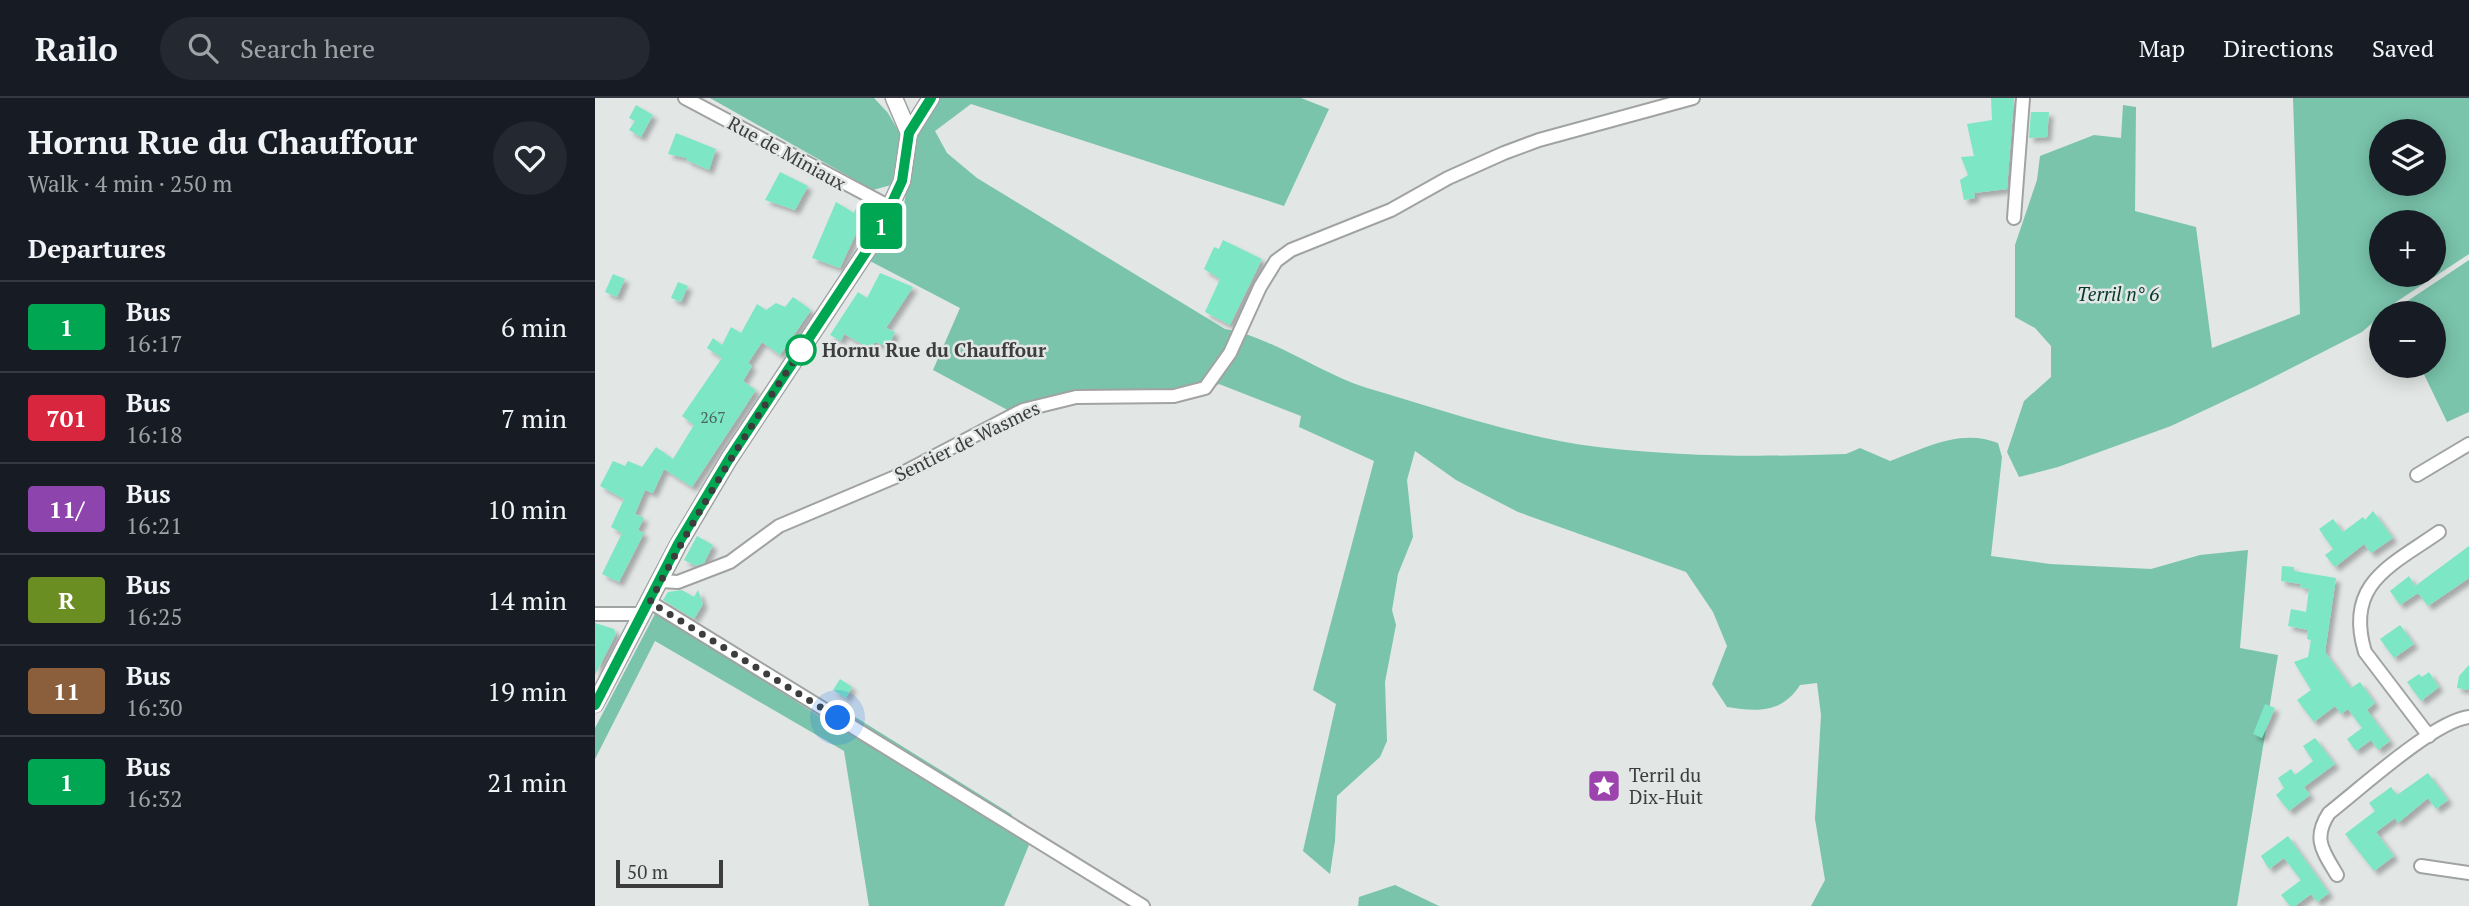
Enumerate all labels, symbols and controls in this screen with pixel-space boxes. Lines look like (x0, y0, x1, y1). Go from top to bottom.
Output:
search box (160, 17, 650, 80)
text: Railo (35, 27, 118, 70)
icon: search (184, 29, 222, 67)
text: Search here (240, 31, 375, 65)
text: Map (2139, 32, 2185, 64)
text: Directions (2223, 32, 2334, 64)
text: Saved (2372, 32, 2434, 64)
street label: Rue de Miniaux (724, 110, 851, 195)
map controls (2369, 119, 2446, 378)
button: layers (2369, 119, 2446, 196)
text: Hornu Rue du Chauffour (28, 120, 417, 163)
button: heart (493, 121, 567, 195)
text: Walk · 4 min · 250 m (28, 168, 232, 199)
line badge: 1 (858, 203, 904, 249)
text: 1 (874, 210, 888, 242)
button: + (2369, 210, 2446, 287)
text: Departures (28, 231, 166, 265)
park label: Terril n° 6 (2077, 281, 2159, 306)
text: Bus (126, 294, 171, 328)
button: − (2369, 301, 2446, 378)
text: 6 min (501, 310, 567, 344)
text: 1 (60, 311, 73, 343)
text: 16:17 (126, 328, 183, 359)
marker: Hornu Rue du Chauffour (786, 335, 816, 365)
place label: Hornu Rue du Chauffour (822, 337, 1047, 362)
text: Bus (126, 385, 171, 419)
street label: Sentier de Wasmes (890, 395, 1043, 487)
text: 7 min (501, 401, 567, 435)
text: 701 (46, 402, 87, 434)
house number: 267 (700, 406, 726, 428)
text: 16:18 (126, 419, 183, 450)
text: Bus (126, 476, 171, 510)
text: 10 min (487, 492, 567, 526)
text: 11/ (49, 493, 84, 525)
text: 16:21 (126, 510, 183, 541)
text: Bus (126, 567, 171, 601)
text: 14 min (487, 583, 567, 617)
text: R (58, 584, 75, 616)
text: 16:25 (126, 601, 183, 632)
text: Bus (126, 658, 171, 692)
text: 19 min (487, 674, 567, 708)
text: 11 (53, 675, 80, 707)
text: 16:30 (126, 692, 183, 723)
your location (820, 700, 855, 735)
text: Bus (126, 749, 171, 783)
place label: Terril du Dix-Huit (1629, 762, 1703, 809)
text: 21 min (487, 765, 567, 799)
text: 1 (60, 766, 73, 798)
place icon: Terril du Dix-Huit (1585, 767, 1623, 805)
text: 16:32 (126, 783, 183, 814)
scale bar (616, 857, 723, 889)
text: 50 m (627, 859, 668, 884)

